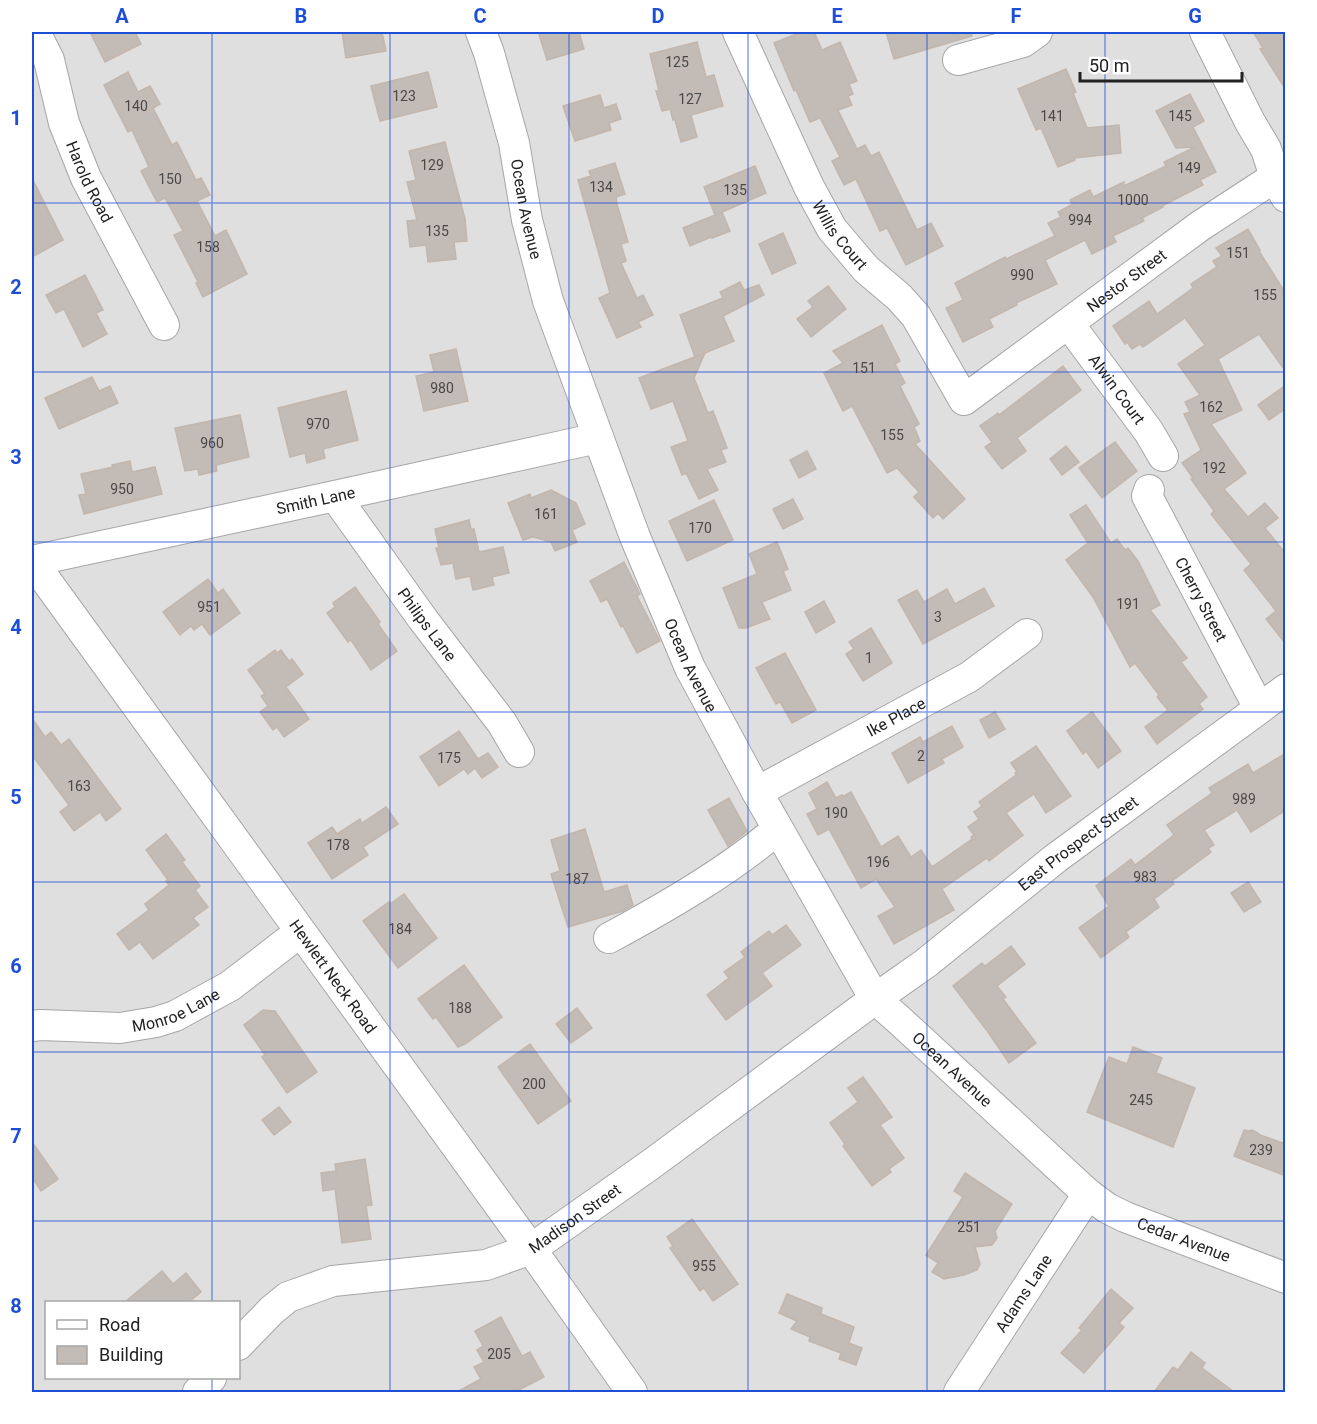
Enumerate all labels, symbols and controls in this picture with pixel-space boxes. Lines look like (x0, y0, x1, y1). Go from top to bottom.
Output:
text: A (115, 4, 129, 28)
text: B (295, 4, 307, 28)
text: C (473, 4, 487, 28)
text: D (652, 4, 665, 28)
text: E (831, 4, 843, 28)
text: F (1011, 4, 1022, 28)
text: G (1188, 4, 1202, 28)
scale bar (1080, 45, 1242, 83)
house number: 125 (665, 54, 689, 70)
text: 50 m (1089, 55, 1129, 76)
house number: 123 (392, 88, 416, 104)
house number: 127 (678, 91, 702, 107)
house number: 140 (124, 98, 148, 114)
text: 1 (10, 106, 22, 130)
house number: 141 (1040, 108, 1064, 124)
house number: 145 (1168, 108, 1192, 124)
street label: Harold Road (63, 138, 117, 226)
house number: 129 (420, 157, 444, 173)
street label: Ocean Avenue (507, 157, 546, 261)
house number: 149 (1177, 160, 1201, 176)
house number: 150 (158, 171, 182, 187)
house number: 134 (589, 179, 613, 195)
house number: 135 (723, 182, 747, 198)
house number: 1000 (1117, 192, 1149, 208)
street label: Willis Court (809, 197, 872, 274)
house number: 994 (1068, 212, 1092, 228)
house number: 135 (425, 223, 449, 239)
house number: 158 (196, 239, 220, 255)
street label: Nestor Street (1083, 245, 1170, 316)
house number: 151 (1226, 245, 1250, 261)
house number: 990 (1010, 267, 1034, 283)
text: 2 (10, 275, 22, 299)
house number: 155 (1253, 287, 1277, 303)
street label: Alwin Court (1085, 350, 1149, 428)
house number: 151 (852, 360, 876, 376)
house number: 980 (430, 380, 454, 396)
house number: 162 (1199, 399, 1223, 415)
house number: 970 (306, 416, 330, 432)
house number: 155 (880, 427, 904, 443)
house number: 960 (200, 435, 224, 451)
text: 3 (10, 445, 22, 469)
house number: 192 (1202, 460, 1226, 476)
house number: 950 (110, 481, 134, 497)
street label: Smith Lane (274, 482, 357, 518)
house number: 161 (534, 506, 558, 522)
house number: 170 (688, 520, 712, 536)
street label: Cherry Street (1172, 554, 1231, 644)
street label: Philips Lane (394, 584, 461, 665)
house number: 191 (1116, 596, 1140, 612)
house number: 951 (197, 599, 221, 615)
house number: 3 (934, 609, 942, 625)
text: 4 (10, 615, 22, 639)
street label: Ocean Avenue (661, 615, 721, 715)
house number: 1 (865, 650, 873, 666)
street label: Ike Place (863, 693, 929, 740)
house number: 2 (917, 748, 925, 764)
house number: 175 (437, 750, 461, 766)
house number: 163 (67, 778, 91, 794)
text: 5 (10, 785, 22, 809)
house number: 989 (1232, 791, 1256, 807)
street label: East Prospect Street (1014, 792, 1141, 894)
house number: 190 (824, 805, 848, 821)
house number: 178 (326, 837, 350, 853)
house number: 196 (866, 854, 890, 870)
house number: 983 (1133, 869, 1157, 885)
house number: 187 (565, 871, 589, 887)
street label: Hewlett Neck Road (286, 916, 381, 1037)
house number: 184 (388, 921, 412, 937)
text: 6 (10, 954, 22, 978)
street label: Monroe Lane (130, 984, 223, 1035)
house number: 188 (448, 1000, 472, 1016)
street label: Ocean Avenue (909, 1028, 996, 1111)
house number: 200 (522, 1076, 546, 1092)
house number: 245 (1129, 1092, 1153, 1108)
text: 7 (10, 1124, 22, 1148)
house number: 239 (1249, 1142, 1273, 1158)
street label: Madison Street (525, 1179, 624, 1257)
street label: Cedar Avenue (1135, 1213, 1233, 1266)
house number: 251 (957, 1219, 981, 1235)
street label: Adams Lane (991, 1251, 1056, 1336)
house number: 955 (692, 1258, 716, 1274)
text: 8 (10, 1294, 22, 1318)
legend (45, 1301, 240, 1379)
text: Road (99, 1314, 140, 1335)
text: Building (99, 1344, 163, 1365)
house number: 205 (487, 1346, 511, 1362)

